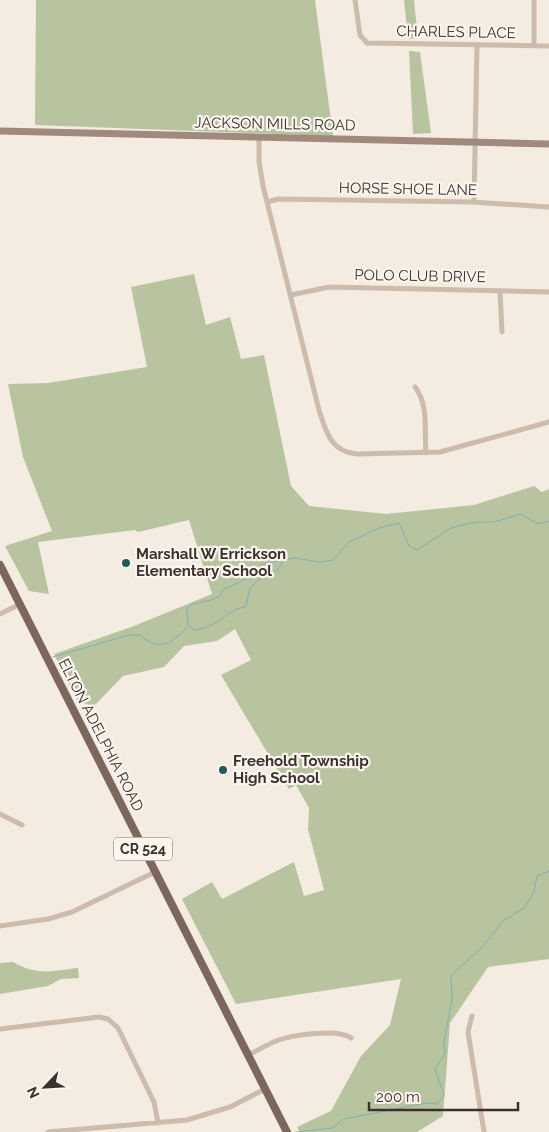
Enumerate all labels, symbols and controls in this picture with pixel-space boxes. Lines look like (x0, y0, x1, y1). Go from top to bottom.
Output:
street label: CHARLES PLACE (396, 22, 516, 42)
street label: JACKSON MILLS ROAD (194, 114, 356, 134)
street label: HORSE SHOE LANE (339, 179, 477, 199)
street label: POLO CLUB DRIVE (354, 266, 486, 286)
place label: Marshall W Errickson Elementary School (136, 545, 286, 580)
marker: Marshall W Errickson Elementary School (120, 557, 132, 569)
street label: ELTON ADELPHIA ROAD (55, 656, 148, 815)
place label: Freehold Township High School (233, 752, 369, 787)
marker: Freehold Township High School (217, 764, 229, 776)
road number: CR 524 (114, 838, 172, 861)
north arrow (20, 1062, 70, 1112)
scale bar (369, 1080, 518, 1112)
text: N (24, 1084, 43, 1101)
text: 200 m (376, 1088, 420, 1106)

